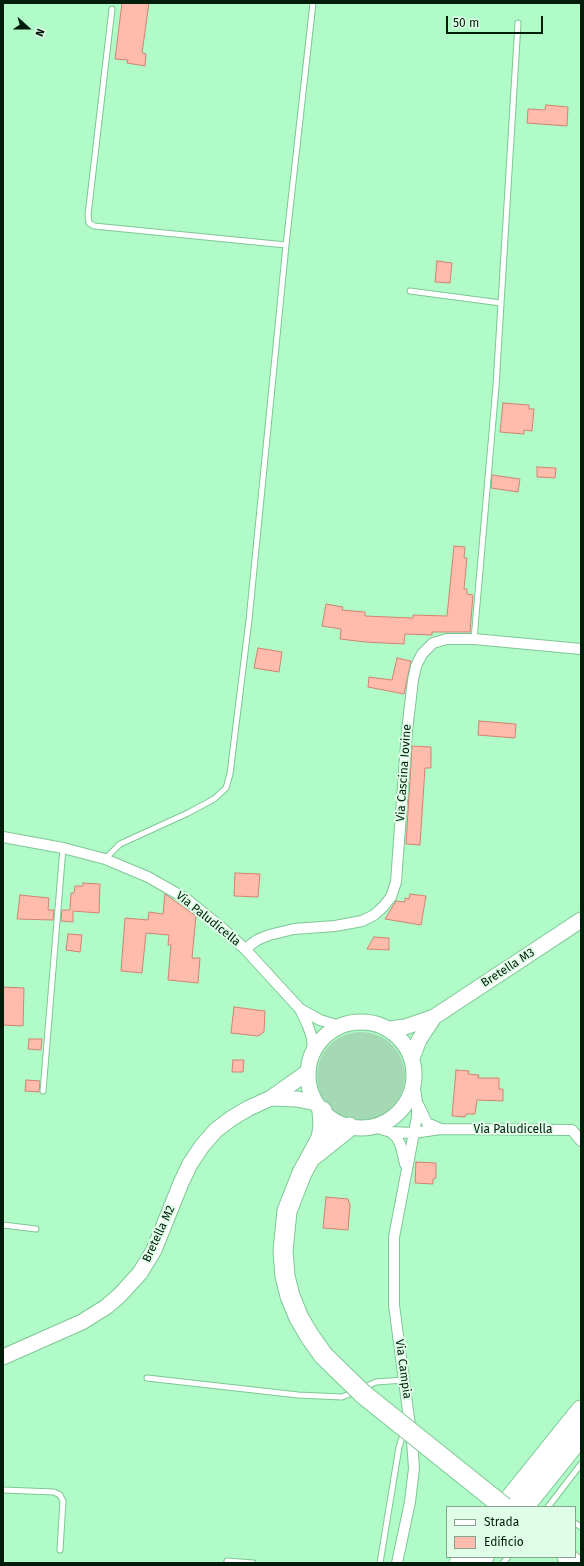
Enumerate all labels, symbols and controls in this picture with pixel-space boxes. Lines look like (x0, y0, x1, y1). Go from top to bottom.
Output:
north arrow (8, 8, 48, 48)
scale bar (448, 8, 545, 34)
text: 50 m (453, 16, 479, 30)
text: N (32, 27, 47, 38)
street label: Via Cascina Iovine (393, 724, 415, 822)
street label: Via Paludicella (173, 889, 243, 949)
street label: Bretella M3 (479, 945, 537, 991)
street label: Via Paludicella (473, 1123, 553, 1137)
street label: Bretella M2 (140, 1203, 178, 1265)
street label: Via Campia (392, 1338, 414, 1400)
legend (446, 1506, 576, 1558)
text: Strada (484, 1515, 519, 1529)
text: Edificio (484, 1535, 524, 1549)

